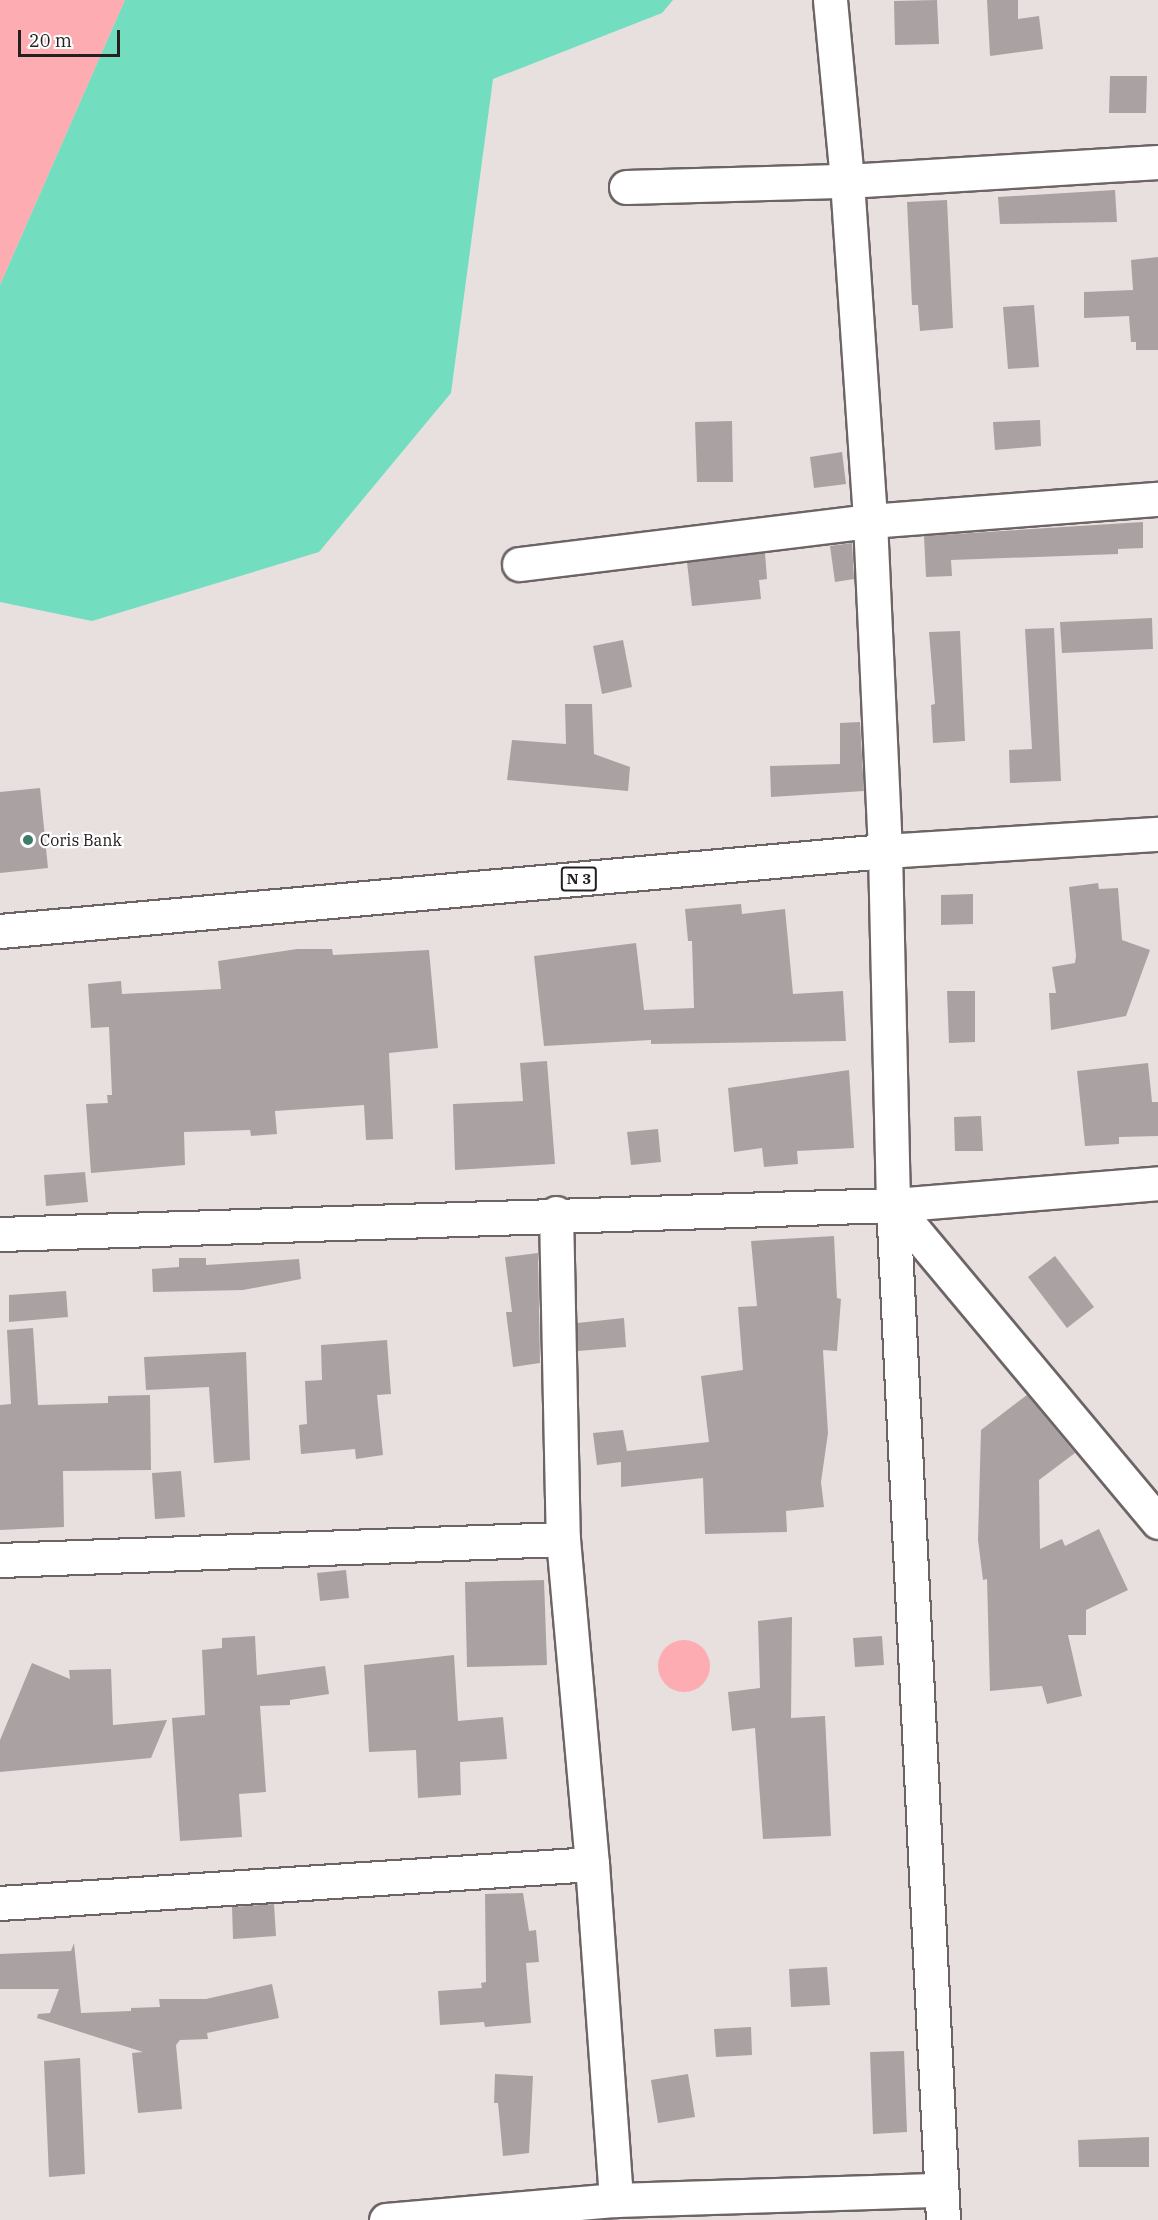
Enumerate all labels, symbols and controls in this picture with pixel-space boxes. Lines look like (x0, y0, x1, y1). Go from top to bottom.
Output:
scale bar (21, 18, 123, 56)
text: 20 m (29, 29, 72, 52)
place label: Coris Bank (40, 830, 122, 850)
marker: Coris Bank (21, 833, 35, 847)
road number: N 3 (560, 867, 598, 891)

